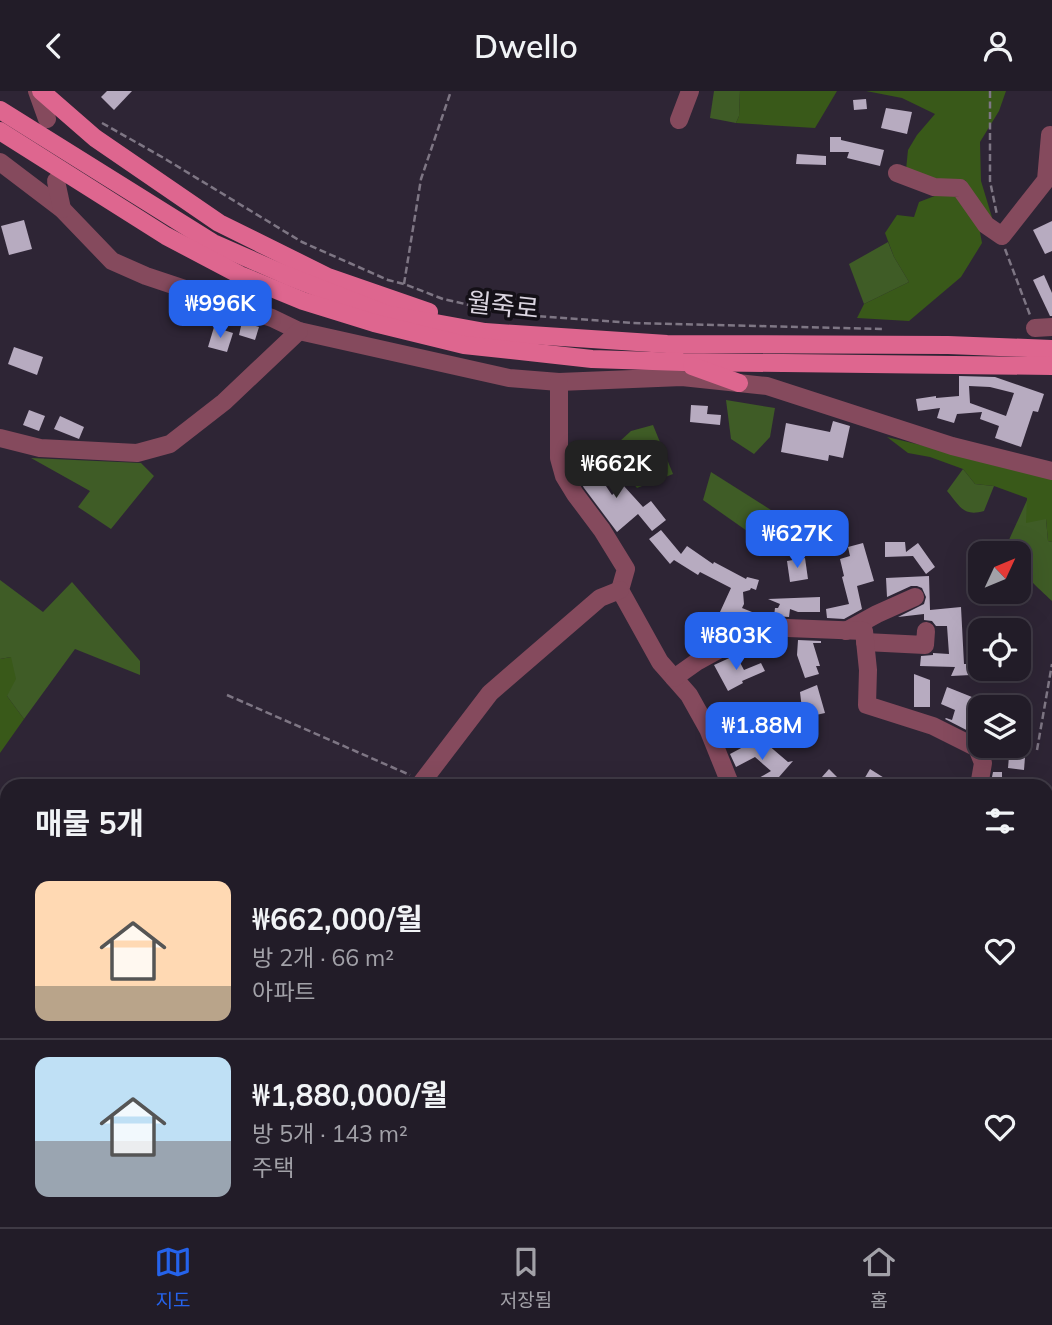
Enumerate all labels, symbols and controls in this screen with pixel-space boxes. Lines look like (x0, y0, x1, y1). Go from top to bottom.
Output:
text: Dwello (474, 26, 578, 66)
icon: back (35, 27, 73, 65)
icon: person (979, 27, 1017, 65)
pin: ₩996K (171, 281, 269, 340)
street label: 월죽로 (466, 285, 540, 325)
text: ₩996K (185, 288, 255, 317)
pin: ₩662K (567, 441, 665, 500)
text: ₩662K (581, 448, 651, 477)
pin: ₩627K (748, 511, 846, 570)
text: ₩627K (762, 518, 832, 547)
north arrow (968, 541, 1031, 604)
map controls (968, 541, 1031, 758)
pin: ₩803K (687, 613, 785, 672)
button: locate (968, 618, 1031, 681)
text: ₩803K (701, 620, 771, 649)
button: layers (968, 695, 1031, 758)
pin: ₩1.88M (705, 703, 819, 762)
text: ₩1.88M (722, 710, 802, 739)
icon: filters (981, 802, 1019, 840)
text: 매물 5개 (35, 804, 144, 842)
text: ₩662,000/월 (252, 900, 423, 938)
icon: home (91, 909, 175, 993)
icon: heart (981, 932, 1019, 970)
text: 방 2개 · 66 m² (252, 943, 394, 972)
text: 아파트 (252, 977, 315, 1006)
text: ₩1,880,000/월 (252, 1076, 448, 1114)
icon: home (91, 1085, 175, 1169)
icon: heart (981, 1108, 1019, 1146)
text: 방 5개 · 143 m² (252, 1119, 408, 1148)
text: 주택 (252, 1153, 294, 1182)
tab: 지도 (154, 1243, 192, 1312)
tab: 저장됨 (500, 1243, 552, 1312)
tab: 홈 (860, 1243, 898, 1312)

